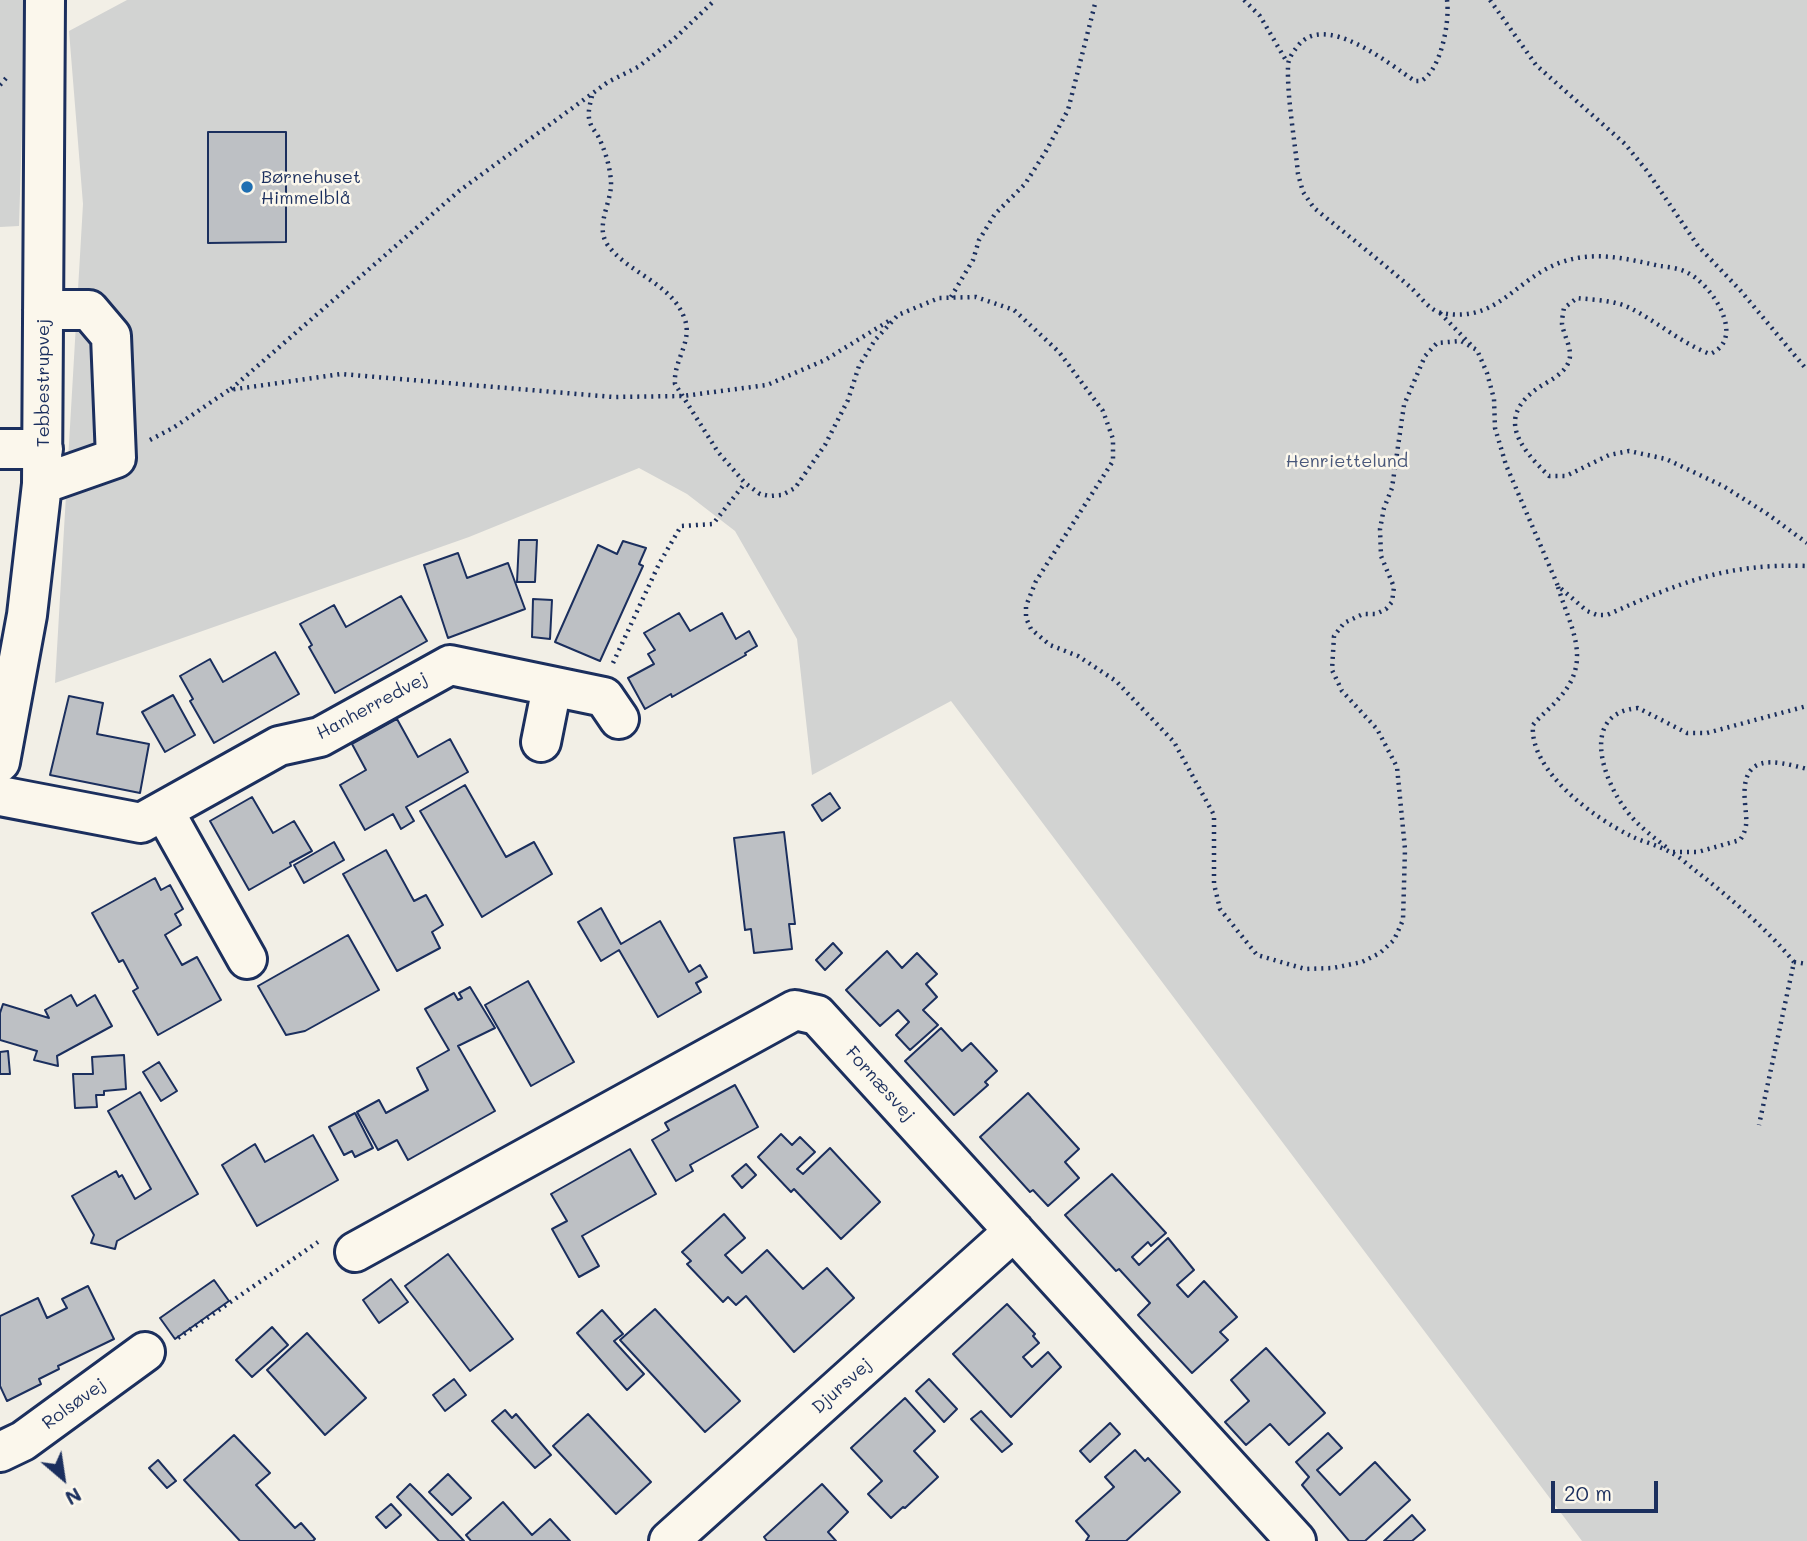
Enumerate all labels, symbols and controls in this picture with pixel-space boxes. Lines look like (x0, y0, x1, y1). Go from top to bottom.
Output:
place label: Børnehuset Himmelblå (261, 166, 361, 208)
marker: Børnehuset Himmelblå (239, 179, 255, 195)
street label: Tebbestrupvej (32, 319, 54, 447)
park label: Henriettelund (1286, 450, 1408, 472)
street label: Hanherredvej (313, 668, 431, 744)
street label: Fornæsvej (841, 1042, 919, 1126)
street label: Djursvej (808, 1354, 876, 1418)
street label: Rolsøvej (38, 1374, 110, 1434)
north arrow (28, 1443, 98, 1513)
scale bar (1555, 1468, 1662, 1512)
text: 20 m (1564, 1479, 1612, 1506)
text: N (61, 1482, 86, 1511)

